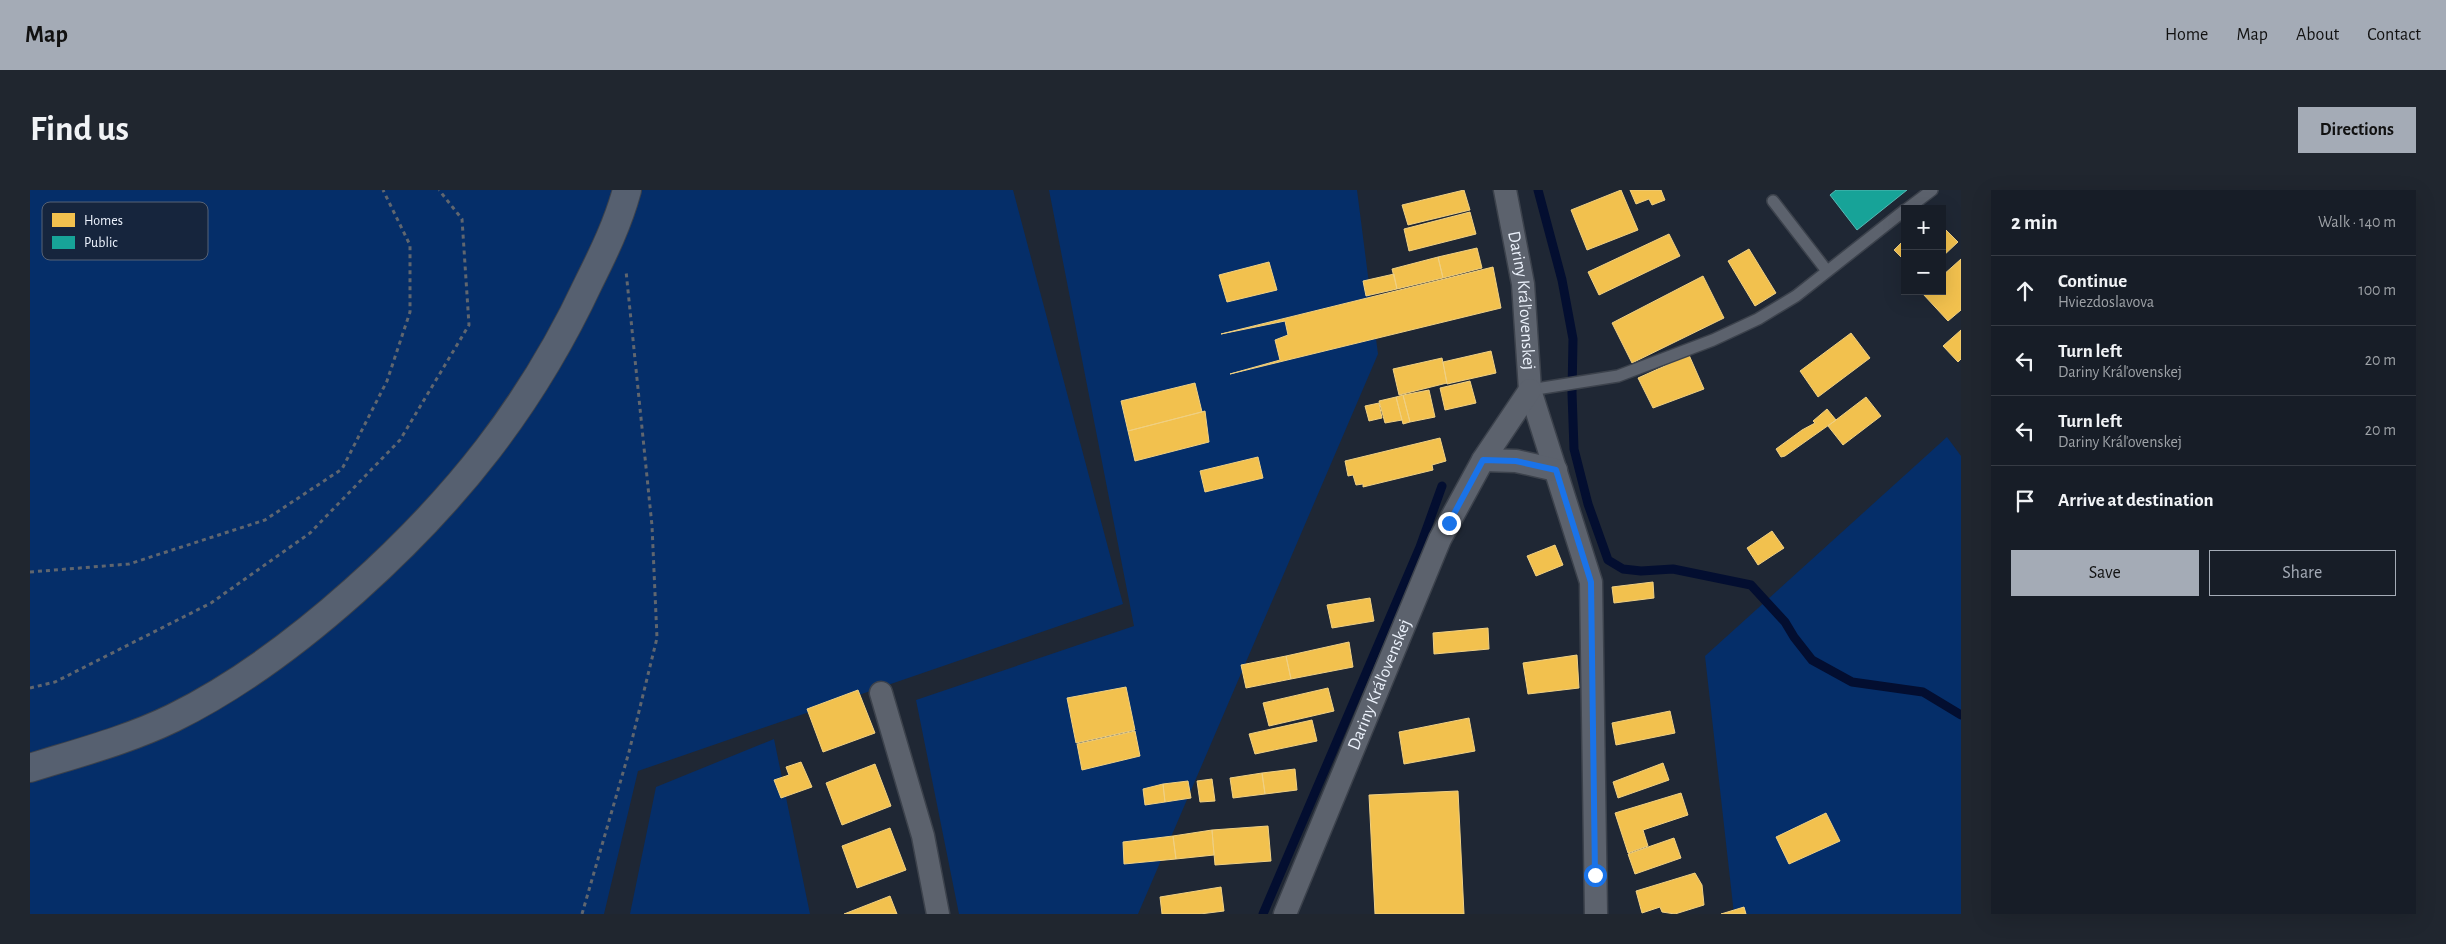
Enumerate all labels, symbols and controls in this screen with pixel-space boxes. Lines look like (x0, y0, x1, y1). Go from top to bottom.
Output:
text: Map (25, 23, 68, 47)
text: Home (2165, 26, 2208, 44)
text: Map (2236, 26, 2268, 44)
text: About (2296, 26, 2339, 44)
text: Contact (2367, 26, 2421, 44)
button: Directions (2298, 107, 2416, 153)
text: Find us (30, 112, 129, 147)
legend (42, 202, 208, 260)
map controls (1901, 205, 1946, 295)
button: + (1901, 205, 1946, 250)
text: 2 min (2011, 212, 2058, 233)
text: Homes (84, 214, 123, 228)
text: Walk · 140 m (2318, 214, 2396, 230)
street label: Dariny Kráľovenskej (1504, 230, 1538, 371)
text: Public (84, 236, 118, 250)
button: − (1901, 250, 1946, 295)
text: Continue (2058, 272, 2127, 291)
icon: ahead (2011, 277, 2039, 305)
text: 100 m (2358, 282, 2396, 298)
text: Hviezdoslavova (2058, 294, 2154, 310)
text: Turn left (2058, 342, 2122, 361)
icon: left (2011, 347, 2039, 375)
text: 20 m (2365, 352, 2396, 368)
text: Dariny Kráľovenskej (2058, 364, 2182, 380)
text: Turn left (2058, 412, 2122, 431)
icon: left (2011, 417, 2039, 445)
text: 20 m (2365, 422, 2396, 438)
text: Dariny Kráľovenskej (2058, 434, 2182, 450)
icon: arrive (2011, 487, 2039, 515)
text: Arrive at destination (2058, 491, 2214, 510)
route end (1438, 512, 1461, 535)
button: Save (2011, 550, 2199, 596)
button: Share (2209, 550, 2396, 596)
street label: Dariny Kráľovenskej (1345, 617, 1415, 753)
route start (1584, 864, 1607, 887)

